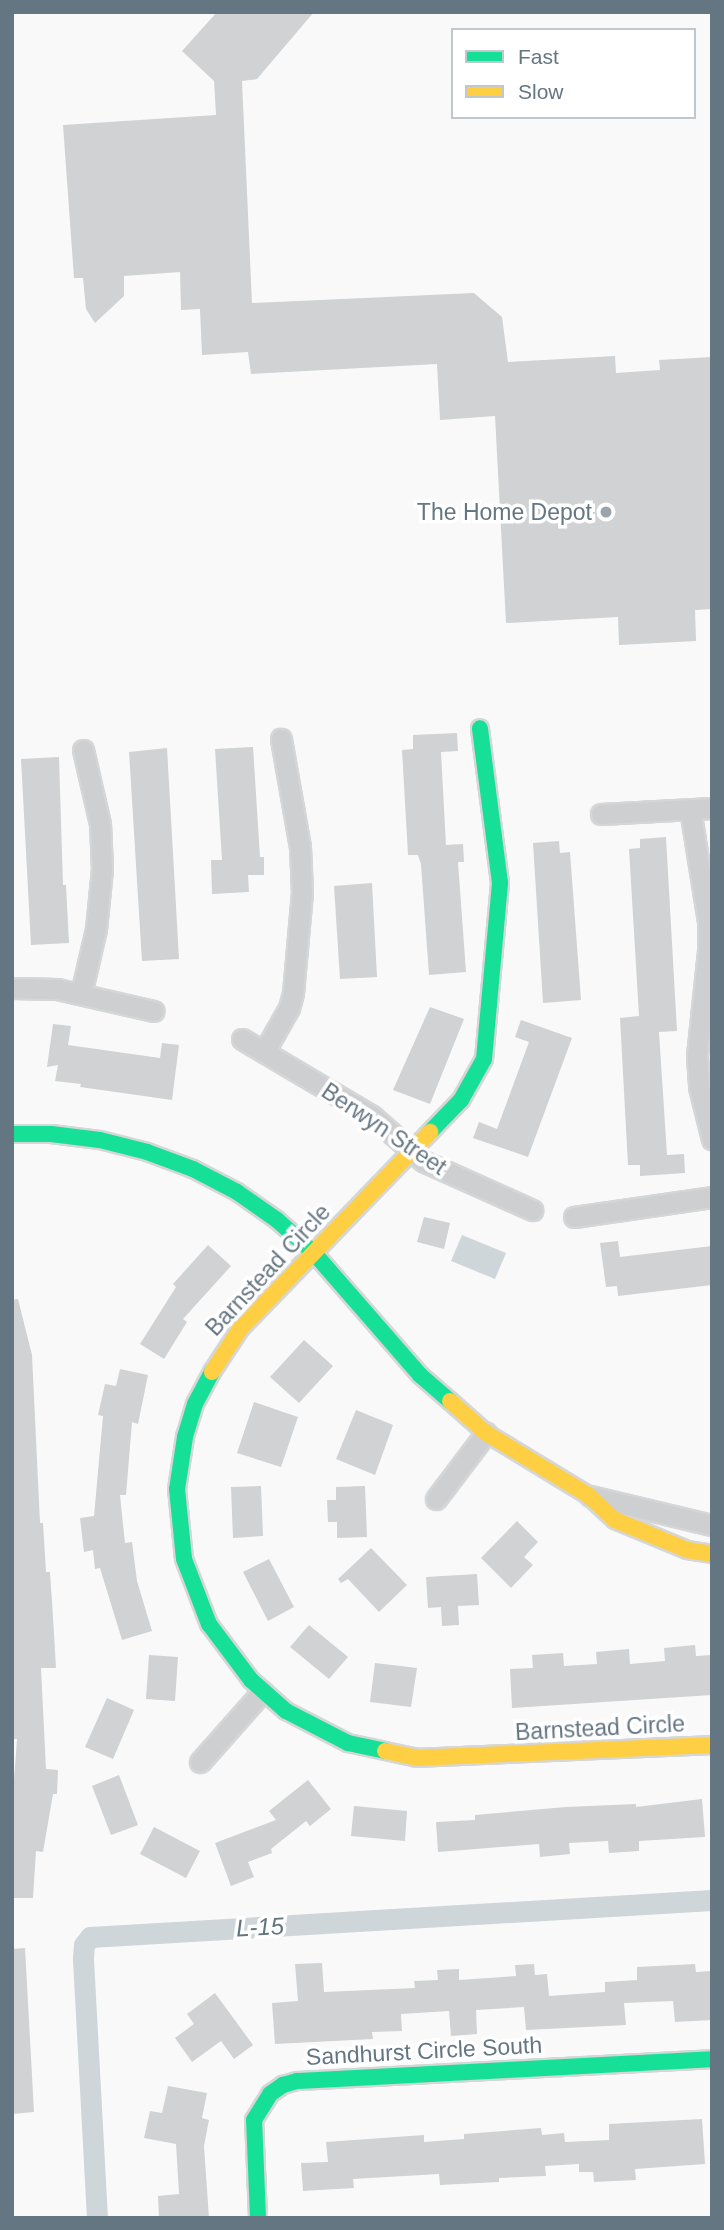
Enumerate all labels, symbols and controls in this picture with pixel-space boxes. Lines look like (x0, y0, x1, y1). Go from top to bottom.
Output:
legend (451, 28, 696, 119)
text: Fast (518, 45, 559, 68)
text: Slow (518, 80, 564, 103)
place label: The Home Depot (417, 498, 592, 526)
marker: The Home Depot (598, 504, 614, 520)
street label: Berwyn Street (316, 1077, 452, 1181)
street label: Barnstead Circle (200, 1198, 336, 1342)
street label: Barnstead Circle (514, 1710, 686, 1746)
water label: L-15 (235, 1911, 285, 1943)
street label: Sandhurst Circle South (305, 2031, 543, 2071)

